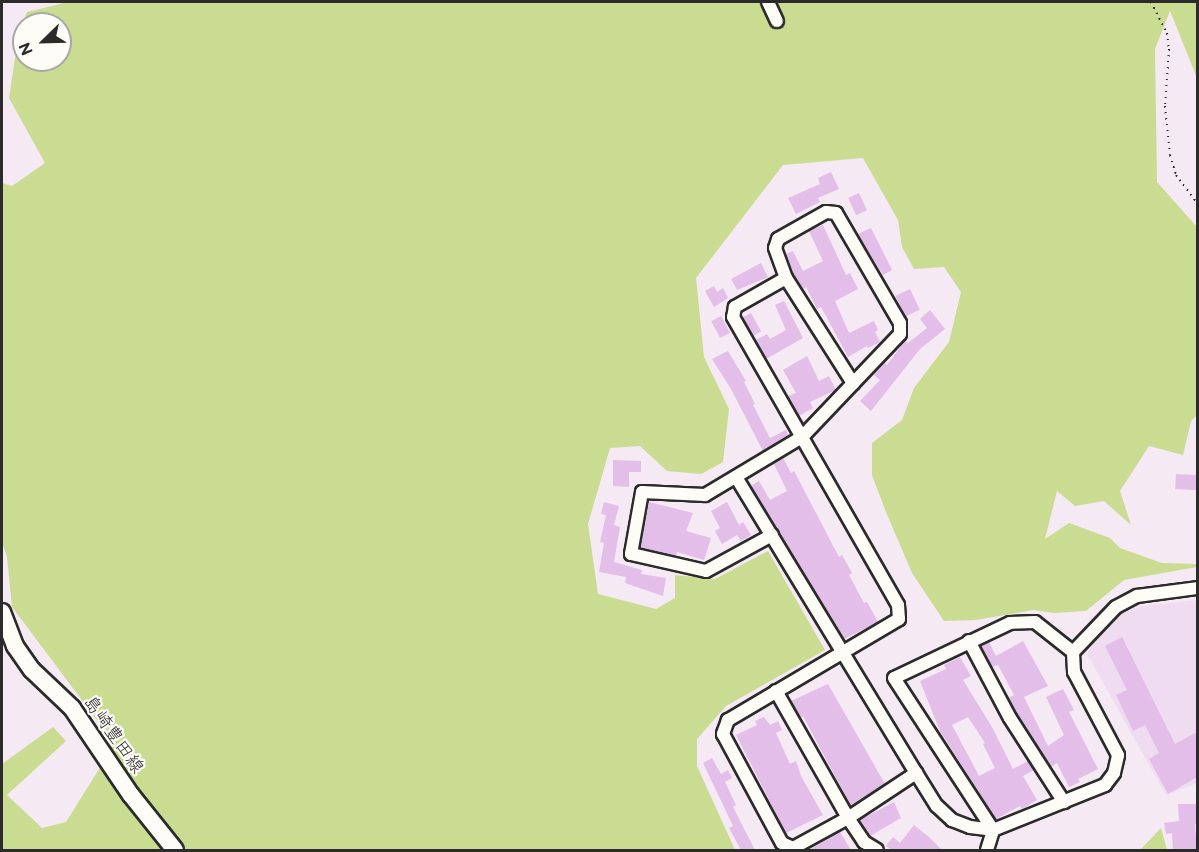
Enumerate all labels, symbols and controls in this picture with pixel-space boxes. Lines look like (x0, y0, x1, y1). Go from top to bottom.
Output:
north arrow (12, 12, 72, 72)
text: N (16, 39, 38, 58)
street label: 島崎豊田線 (78, 692, 148, 778)

